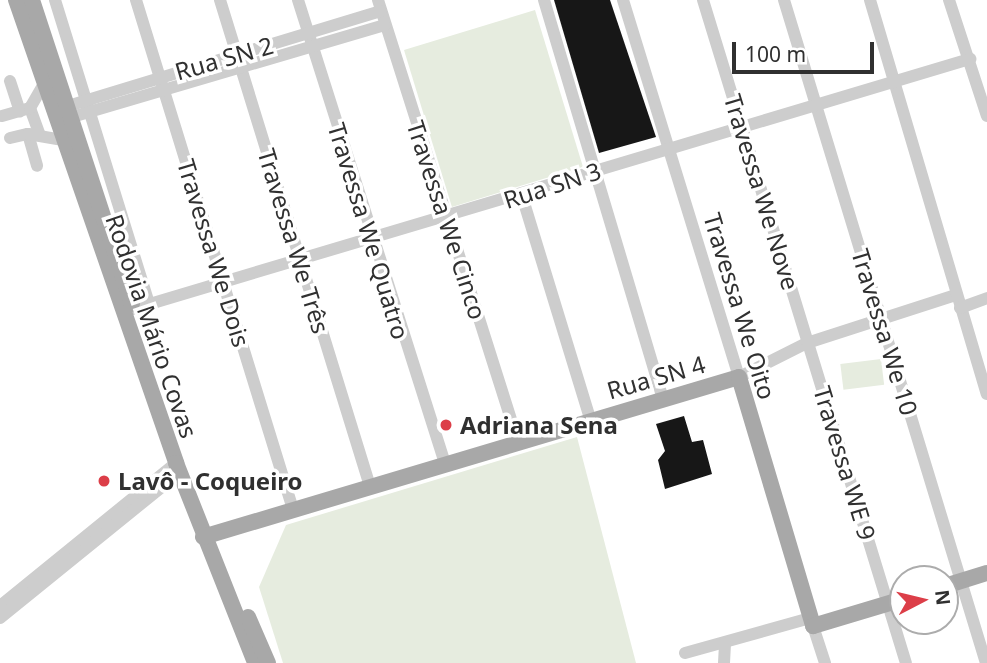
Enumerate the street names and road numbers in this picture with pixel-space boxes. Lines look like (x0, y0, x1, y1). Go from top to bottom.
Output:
street label: Rua SN 2 (172, 30, 276, 86)
street label: Travessa We Nove (719, 91, 805, 293)
street label: Travessa We Cinco (401, 117, 493, 323)
street label: Travessa We Quatro (322, 119, 416, 343)
street label: Travessa We Três (252, 145, 336, 337)
street label: Travessa We Dois (172, 156, 256, 350)
street label: Rua SN 3 (500, 156, 604, 214)
street label: Travessa We Oito (698, 209, 782, 403)
street label: Rodovia Mário Covas (100, 210, 204, 442)
street label: Travessa We 10 (846, 245, 924, 419)
street label: Rua SN 4 (604, 349, 708, 405)
street label: Travessa WE 9 (808, 383, 882, 543)

